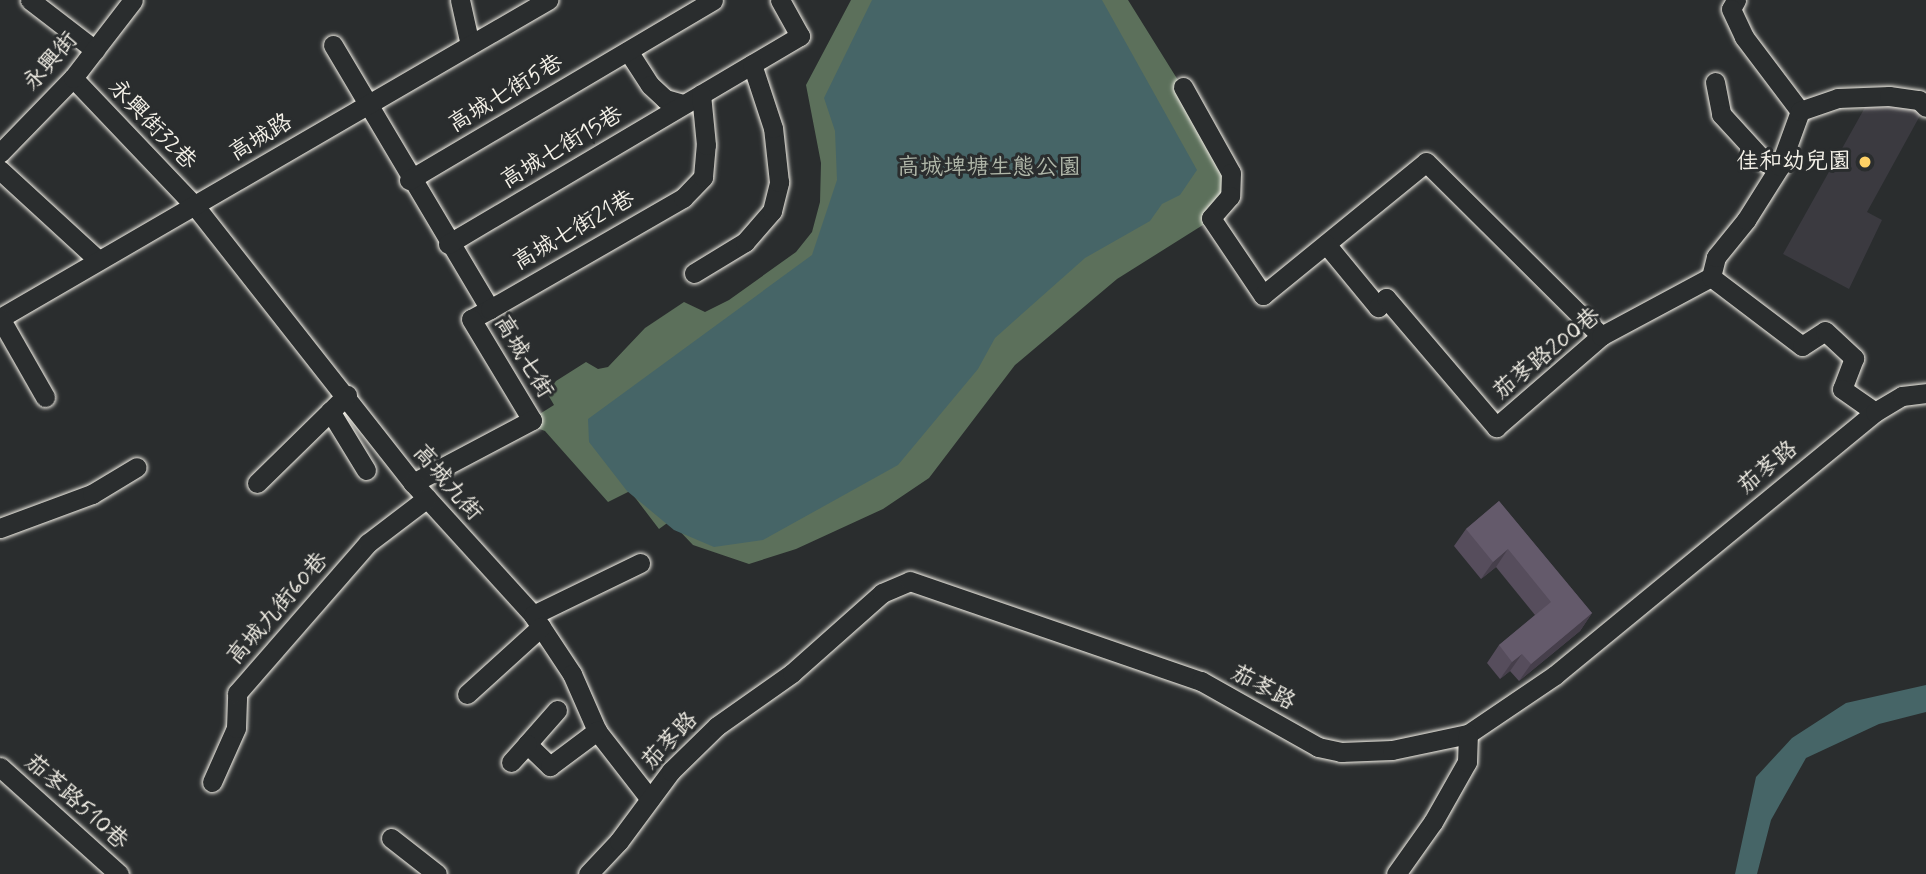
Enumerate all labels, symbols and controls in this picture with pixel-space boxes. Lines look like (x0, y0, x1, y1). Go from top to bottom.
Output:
street label: 永興街 (18, 27, 84, 97)
street label: 高城七街5巷 (444, 49, 568, 139)
street label: 永興街32巷 (102, 74, 202, 176)
street label: 高城七街15巷 (496, 101, 628, 195)
street label: 高城路 (224, 108, 298, 168)
place label: 佳和幼兒園 (1736, 148, 1851, 176)
park label: 高城埤塘生態公園 (897, 154, 1081, 182)
marker: 佳和幼兒園 (1857, 154, 1873, 170)
street label: 高城七街21巷 (508, 185, 640, 277)
street label: 茄苳路200巷 (1488, 302, 1606, 406)
street label: 高城七街 (487, 310, 559, 404)
street label: 茄苳路 (1733, 436, 1803, 500)
street label: 高城九街 (406, 439, 488, 527)
street label: 高城九街60巷 (222, 547, 334, 671)
street label: 茄苳路 (1226, 659, 1300, 717)
street label: 茄苳路 (636, 707, 704, 775)
street label: 茄苳路510巷 (19, 748, 133, 856)

